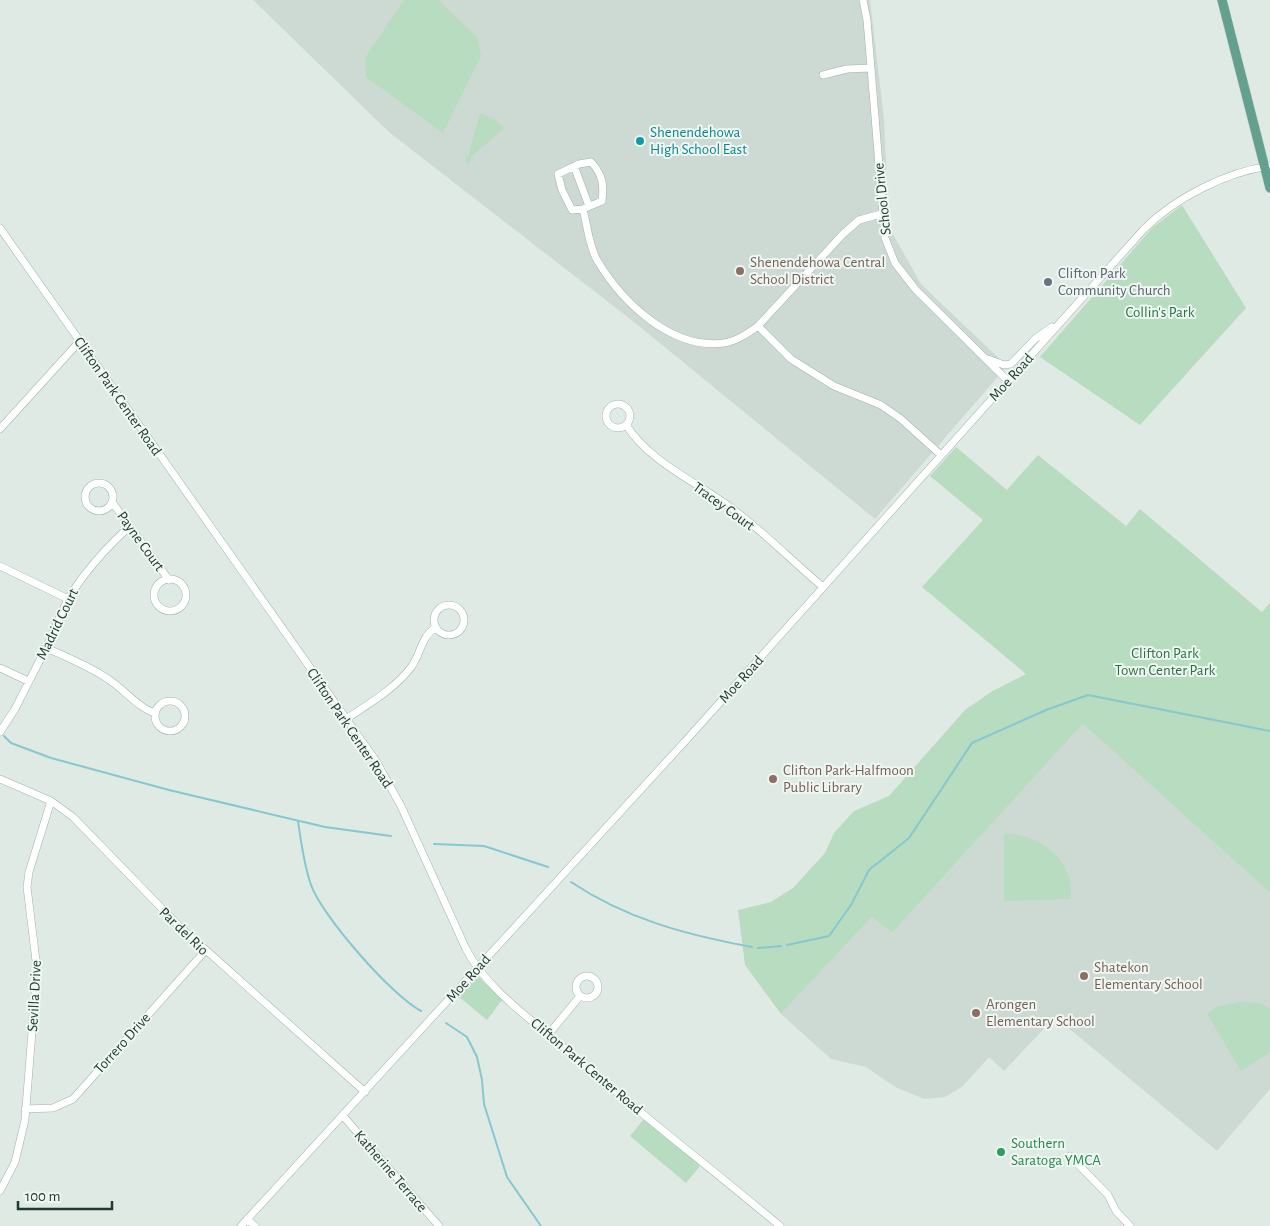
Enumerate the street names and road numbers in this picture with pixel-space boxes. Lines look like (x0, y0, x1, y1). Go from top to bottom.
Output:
street label: School Drive (871, 162, 894, 236)
street label: Clifton Park Center Road (71, 334, 164, 459)
street label: Moe Road (986, 351, 1037, 404)
street label: Tracey Court (690, 479, 757, 534)
street label: Payne Court (114, 509, 167, 574)
street label: Madrid Court (34, 586, 81, 662)
street label: Moe Road (716, 653, 767, 706)
street label: Clifton Park Center Road (304, 666, 395, 791)
street label: Par del Rio (156, 905, 211, 958)
street label: Moe Road (443, 952, 494, 1005)
street label: Sevilla Drive (25, 960, 44, 1032)
street label: Torrero Drive (91, 1010, 153, 1077)
street label: Clifton Park Center Road (528, 1015, 646, 1118)
street label: Katherine Terrace (351, 1128, 430, 1215)

